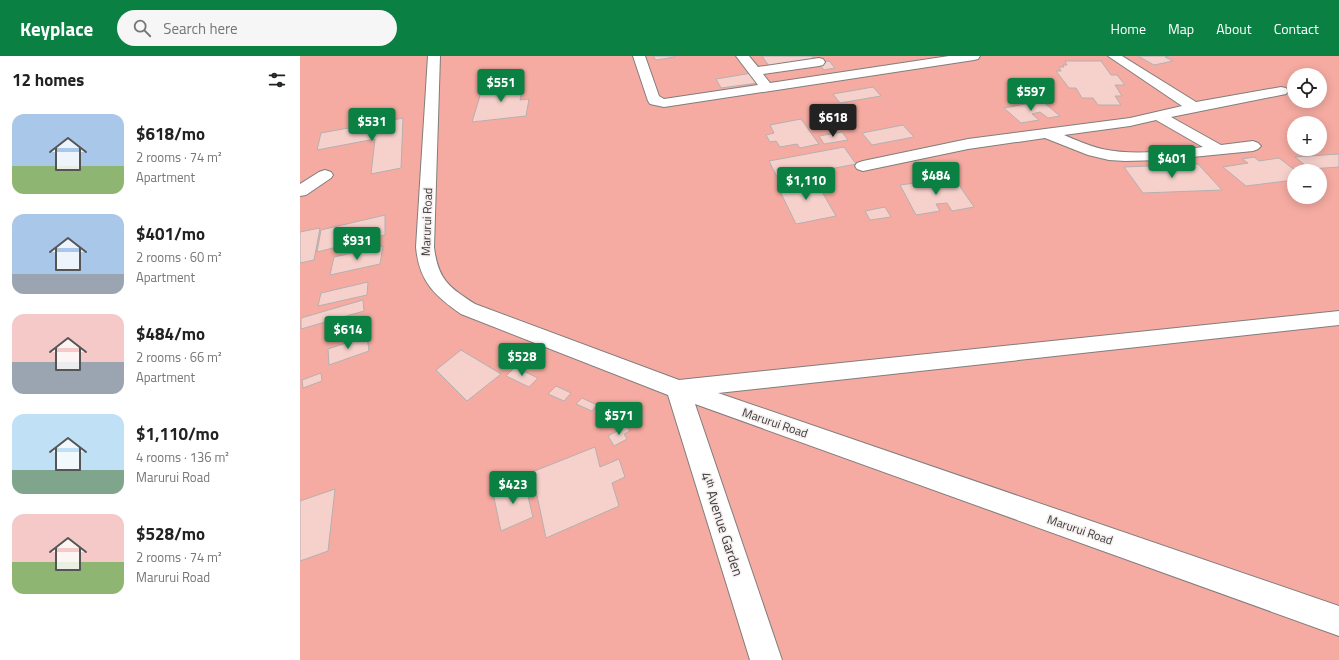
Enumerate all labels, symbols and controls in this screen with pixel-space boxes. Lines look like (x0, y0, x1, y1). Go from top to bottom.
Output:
search box (117, 10, 397, 46)
text: Keyplace (20, 14, 93, 43)
icon: search (131, 17, 153, 39)
text: Search here (163, 17, 238, 40)
text: Home (1111, 18, 1146, 39)
text: Map (1168, 18, 1194, 39)
text: About (1216, 18, 1252, 39)
text: Contact (1274, 18, 1319, 39)
text: 12 homes (12, 67, 84, 93)
map controls (1287, 68, 1327, 204)
button: locate (1287, 68, 1327, 108)
icon: filters (266, 69, 288, 91)
pin: $551 (477, 69, 525, 103)
text: $551 (486, 72, 516, 92)
pin: $597 (1007, 78, 1055, 112)
text: $597 (1016, 81, 1046, 101)
pin: $618 (809, 104, 857, 138)
text: $618 (818, 107, 848, 127)
pin: $531 (348, 108, 396, 142)
text: $531 (357, 111, 387, 131)
button: + (1287, 116, 1327, 156)
text: $618/mo (136, 121, 205, 147)
icon: home (44, 130, 92, 178)
pin: $401 (1148, 145, 1196, 179)
text: 2 rooms · 74 m² (136, 147, 222, 167)
text: $401 (1157, 148, 1187, 168)
pin: $484 (912, 162, 960, 196)
button: − (1287, 164, 1327, 204)
text: $484 (921, 165, 951, 185)
text: Apartment (136, 167, 195, 187)
pin: $1,110 (773, 167, 839, 201)
text: $1,110 (786, 170, 826, 190)
street label: Marurui Road (416, 187, 437, 256)
text: $401/mo (136, 221, 205, 247)
pin: $931 (333, 227, 381, 261)
icon: home (44, 230, 92, 278)
text: $931 (342, 230, 372, 250)
text: 2 rooms · 60 m² (136, 247, 222, 267)
text: Apartment (136, 267, 195, 287)
pin: $614 (324, 316, 372, 350)
text: $614 (333, 319, 363, 339)
text: $484/mo (136, 321, 205, 347)
icon: home (44, 330, 92, 378)
pin: $528 (498, 343, 546, 377)
text: $528 (507, 346, 537, 366)
text: 2 rooms · 66 m² (136, 347, 222, 367)
text: Apartment (136, 367, 195, 387)
pin: $571 (595, 402, 643, 436)
street label: Marurui Road (740, 402, 811, 443)
text: $571 (604, 405, 634, 425)
text: $1,110/mo (136, 421, 219, 447)
icon: home (44, 430, 92, 478)
text: 4 rooms · 136 m² (136, 447, 229, 467)
text: Marurui Road (136, 467, 210, 487)
street label: 4ᵗʰ Avenue Garden (696, 469, 749, 579)
pin: $423 (489, 471, 537, 505)
text: $423 (498, 474, 528, 494)
street label: Marurui Road (1045, 509, 1116, 550)
text: $528/mo (136, 521, 205, 547)
icon: home (44, 530, 92, 578)
text: 2 rooms · 74 m² (136, 547, 222, 567)
text: Marurui Road (136, 567, 210, 587)

